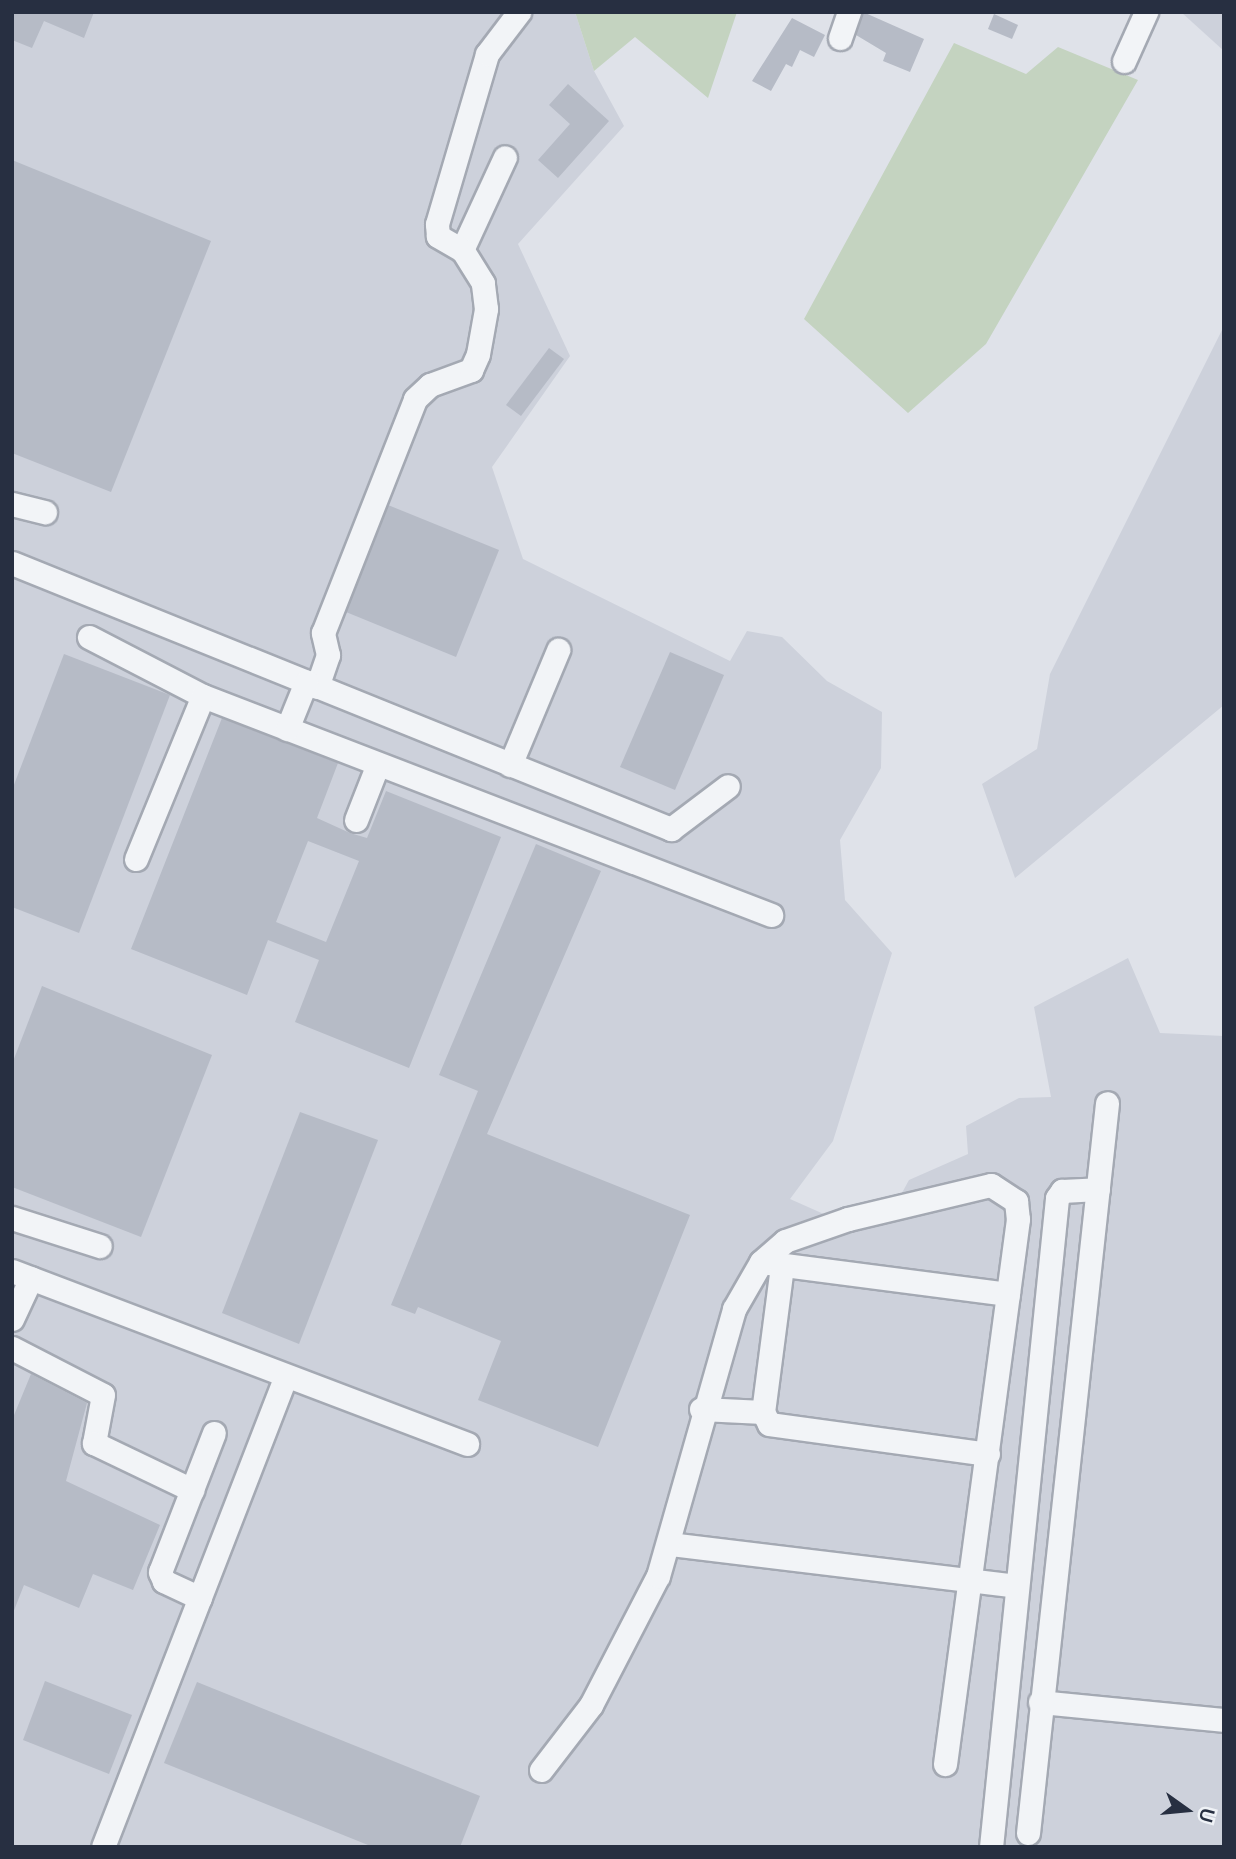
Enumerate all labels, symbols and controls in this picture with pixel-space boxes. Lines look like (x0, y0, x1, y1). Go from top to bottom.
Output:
north arrow (1152, 1775, 1222, 1845)
text: U (1194, 1806, 1221, 1825)

